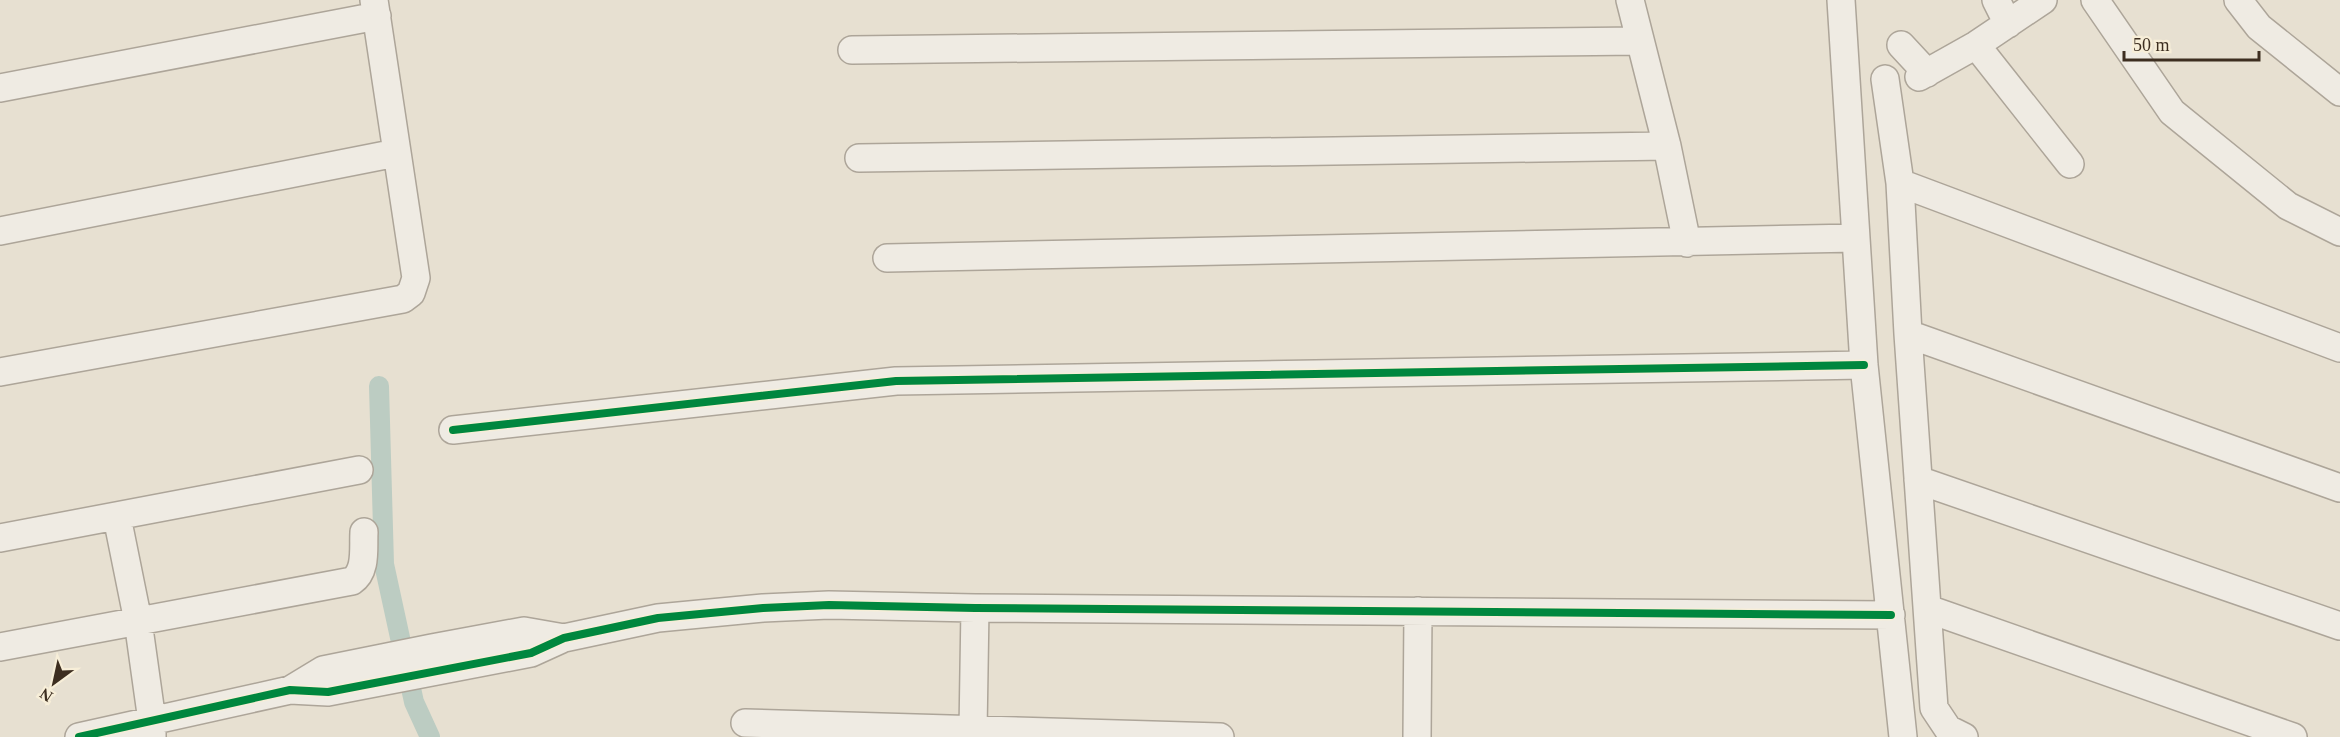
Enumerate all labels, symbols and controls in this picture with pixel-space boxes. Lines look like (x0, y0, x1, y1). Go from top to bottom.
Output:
scale bar (2124, 24, 2259, 62)
text: 50 m (2133, 35, 2170, 55)
north arrow (24, 653, 84, 713)
text: N (36, 685, 56, 705)

